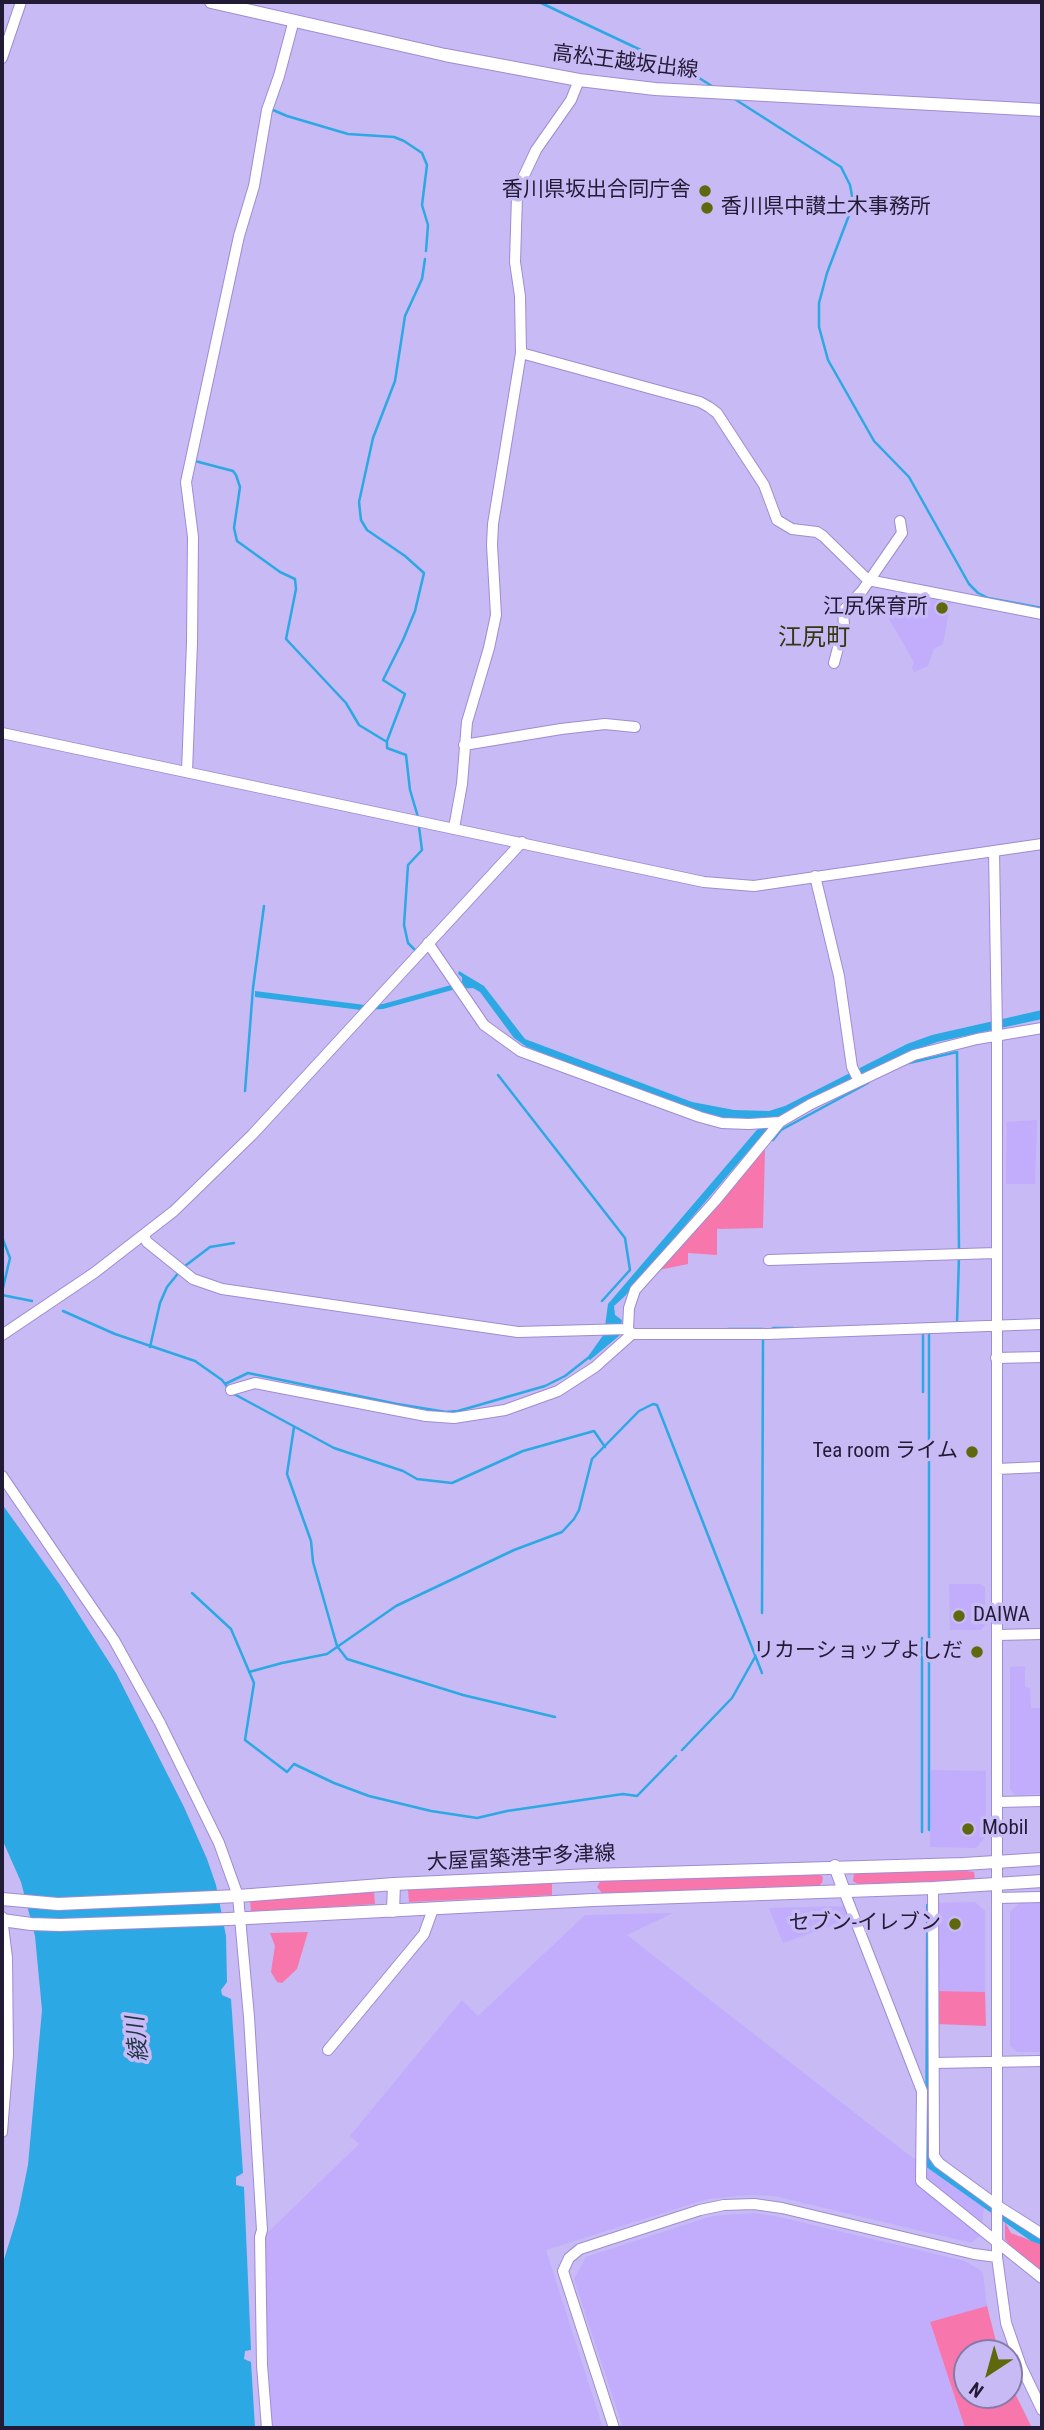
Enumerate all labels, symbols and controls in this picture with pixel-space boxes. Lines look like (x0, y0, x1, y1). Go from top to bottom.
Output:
street label: 高松王越坂出線 (551, 42, 699, 84)
place label: 香川県坂出合同庁舎 (502, 178, 691, 204)
marker: 香川県坂出合同庁舎 (697, 183, 713, 199)
place label: 香川県中讃土木事務所 (721, 195, 931, 221)
marker: 香川県中讃土木事務所 (699, 200, 715, 216)
place label: 江尻保育所 (823, 595, 928, 621)
marker: 江尻保育所 (934, 600, 950, 616)
district label: 江尻町 (778, 625, 850, 653)
place label: Tea room ライム (812, 1439, 958, 1465)
marker: Tea room ライム (964, 1444, 980, 1460)
place label: DAIWA (973, 1603, 1030, 1629)
marker: DAIWA (951, 1608, 967, 1624)
place label: リカーショップよしだ (753, 1639, 963, 1665)
marker: リカーショップよしだ (969, 1644, 985, 1660)
place label: Mobil (982, 1816, 1028, 1842)
marker: Mobil (960, 1821, 976, 1837)
street label: 大屋冨築港宇多津線 (426, 1841, 616, 1877)
place label: セブン-イレブン (789, 1911, 941, 1937)
marker: セブン-イレブン (947, 1916, 963, 1932)
water label: 綾川 (123, 2015, 155, 2063)
north arrow (953, 2339, 1023, 2409)
text: N (965, 2377, 988, 2403)

